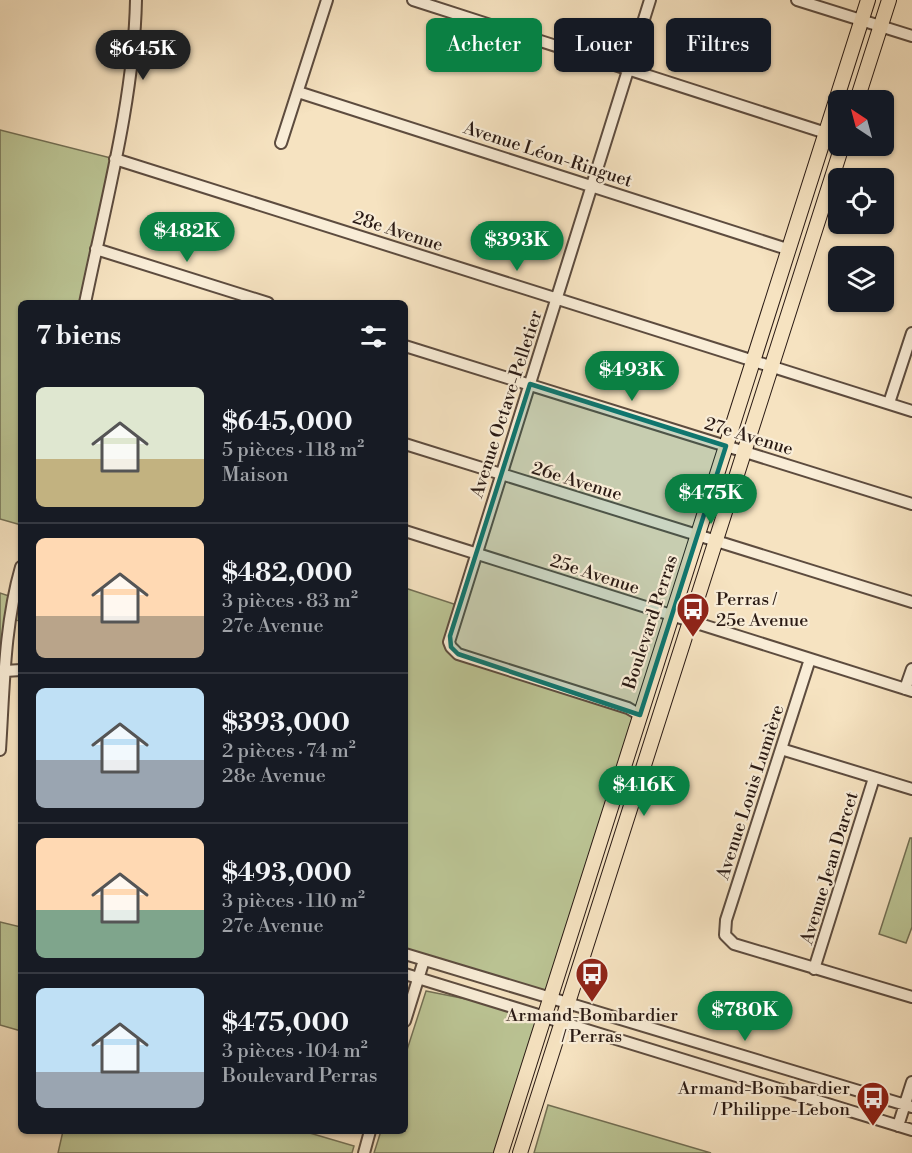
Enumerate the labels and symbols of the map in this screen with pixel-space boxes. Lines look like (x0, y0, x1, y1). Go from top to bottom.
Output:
pin: $645K (101, 30, 185, 81)
north arrow (828, 90, 894, 156)
street label: Avenue Léon-Ringuet (460, 116, 636, 193)
street label: 28e Avenue (350, 206, 446, 257)
pin: $482K (145, 212, 229, 263)
pin: $393K (475, 221, 559, 272)
street label: Avenue Octave-Pelletier (465, 307, 548, 502)
pin: $493K (590, 351, 674, 402)
street label: 27e Avenue (702, 412, 796, 461)
street label: 26e Avenue (529, 457, 625, 506)
pin: $475K (669, 474, 753, 525)
street label: 25e Avenue (547, 549, 642, 600)
street label: Boulevard Perras (618, 552, 683, 693)
place label: Perras / 25e Avenue (716, 588, 808, 632)
bus stop icon: Perras / 25e Avenue (675, 591, 711, 638)
street label: Avenue Louis Lumière (711, 702, 790, 883)
pin: $416K (602, 766, 686, 817)
street label: Avenue Jean Darcet (795, 788, 864, 948)
bus stop icon: Armand-Bombardier / Perras (574, 956, 610, 1003)
pin: $780K (703, 991, 787, 1042)
place label: Armand-Bombardier / Perras (505, 1004, 678, 1048)
place label: Armand-Bombardier / Philippe-Lebon (677, 1077, 850, 1121)
bus stop icon: Armand-Bombardier / Philippe-Lebon (855, 1080, 891, 1127)

